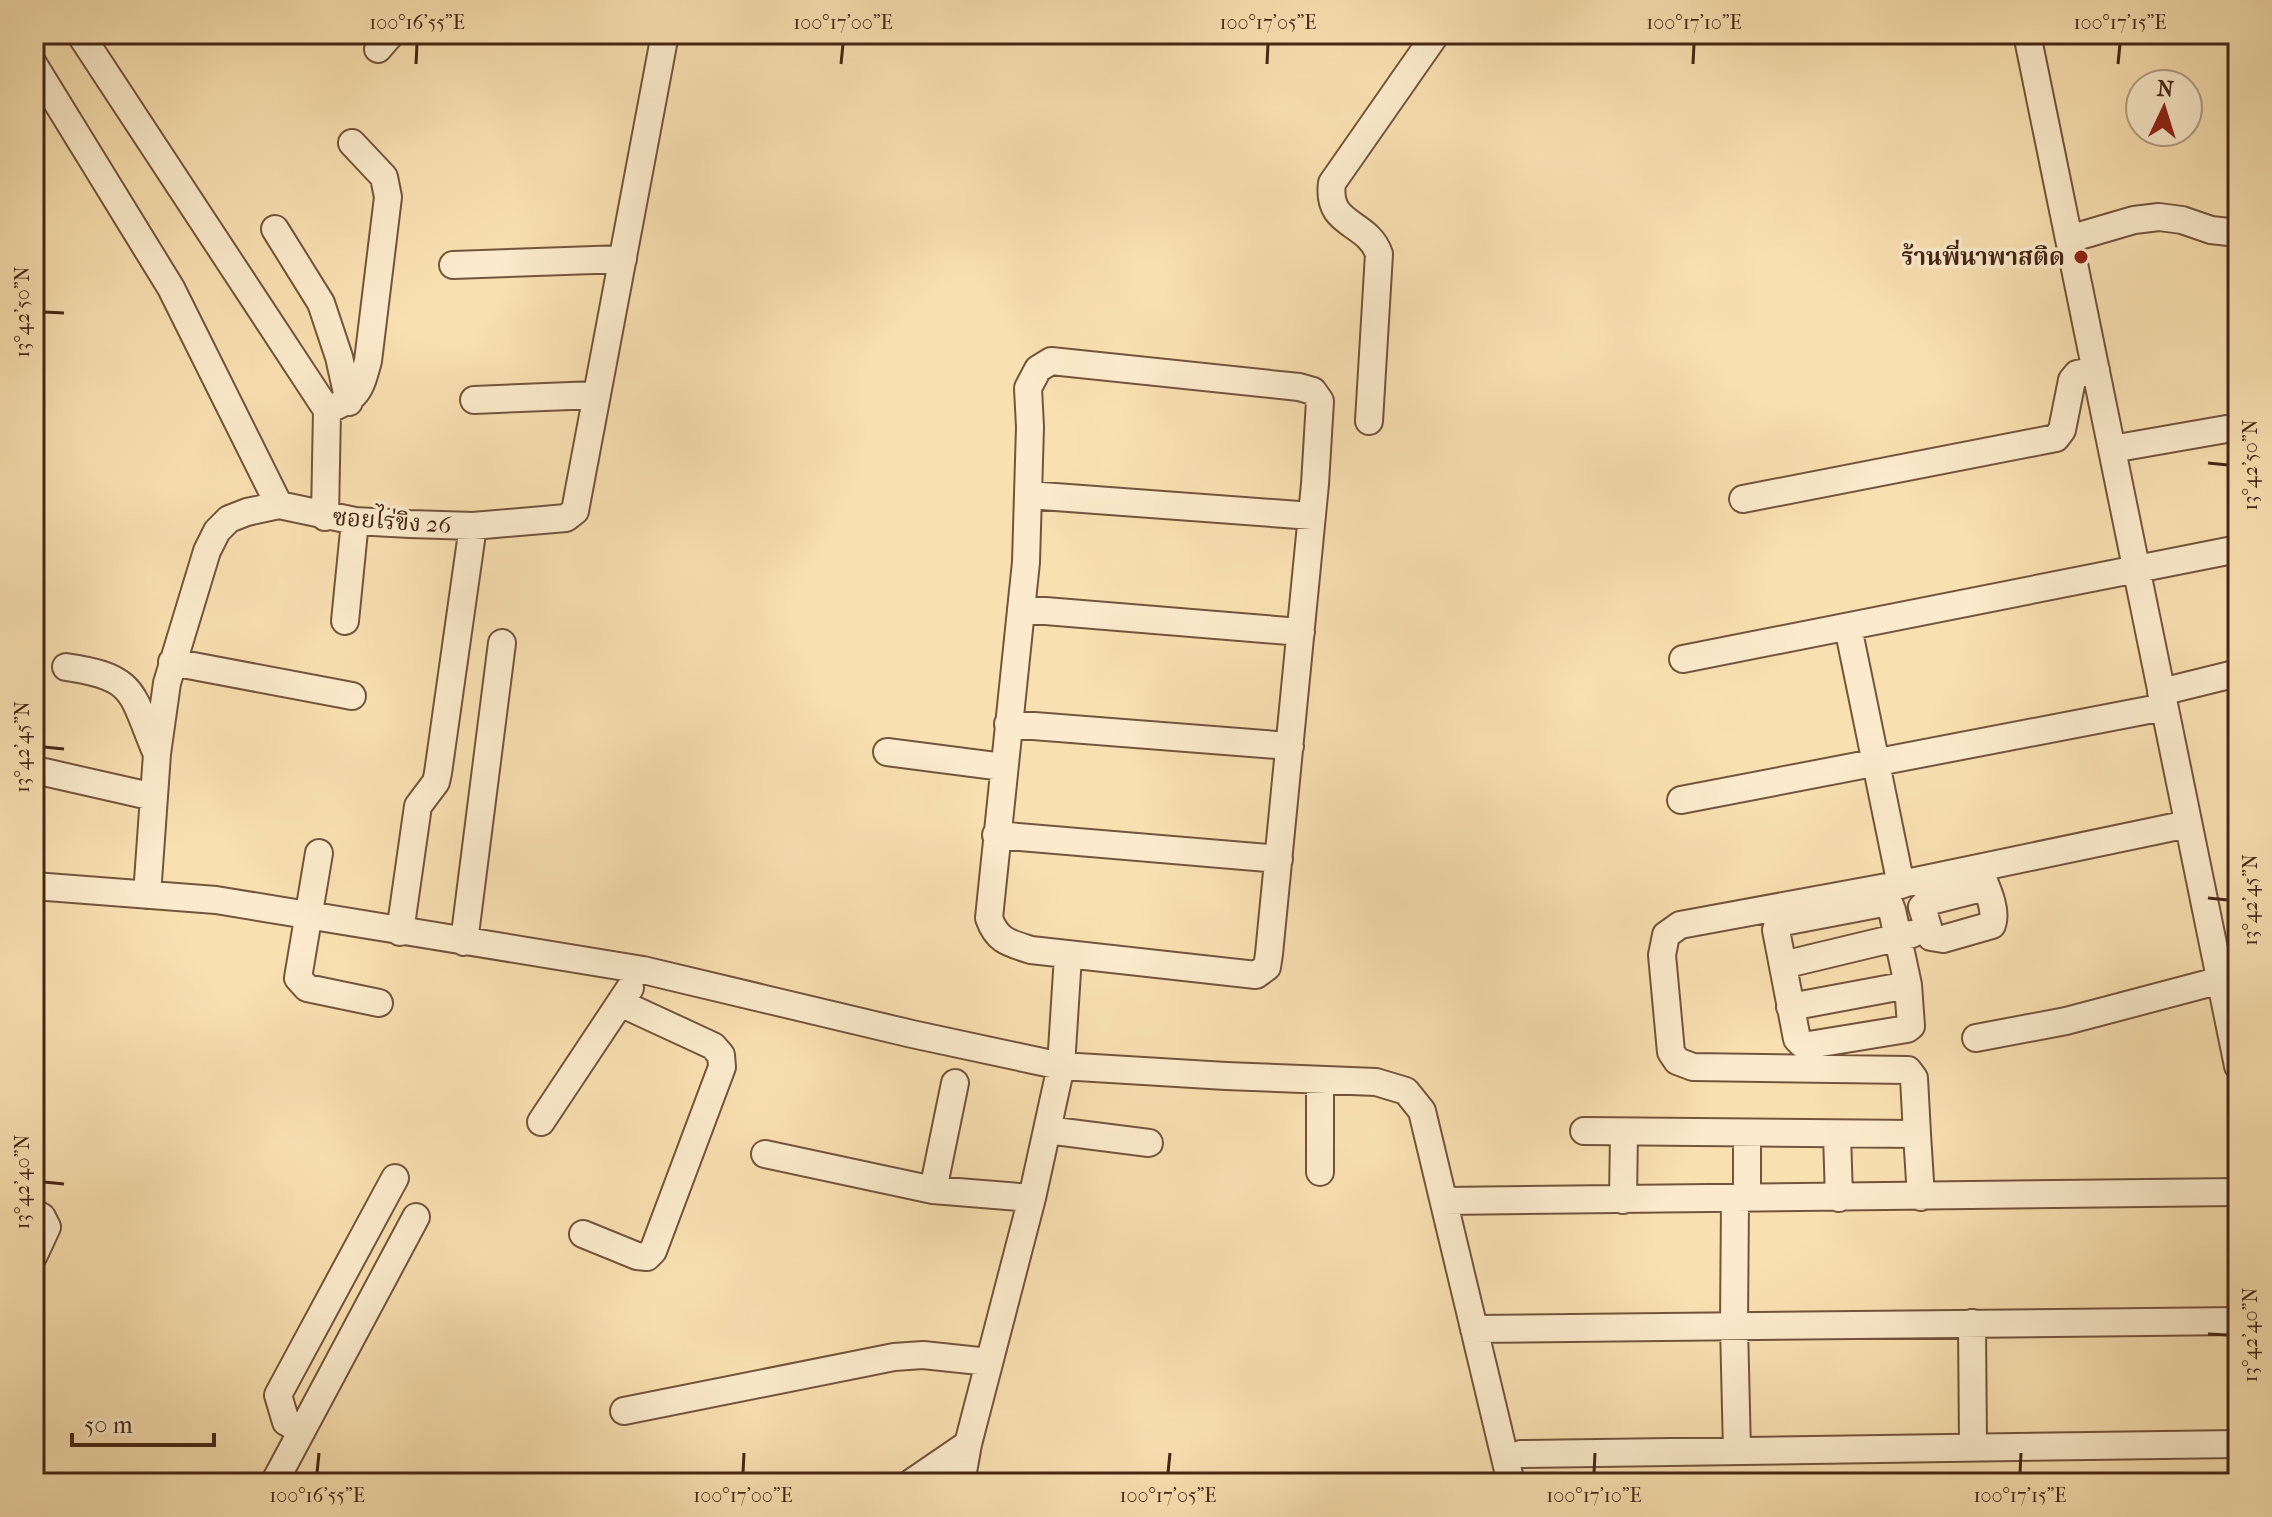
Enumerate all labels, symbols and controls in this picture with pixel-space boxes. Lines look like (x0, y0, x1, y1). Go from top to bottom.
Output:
text: 100°16'55"E (369, 11, 465, 34)
text: 100°17'00"E (793, 11, 893, 34)
text: 100°17'05"E (1219, 11, 1317, 34)
text: 100°17'10"E (1646, 11, 1742, 34)
text: 100°17'15"E (2073, 11, 2167, 34)
north arrow (2124, 68, 2204, 148)
text: N (2156, 75, 2175, 103)
place label: ร้านพี่นาพาสติด (1901, 239, 2065, 271)
marker: ร้านพี่นาพาสติด (2072, 248, 2090, 266)
text: 13°42'50"N (11, 266, 34, 358)
text: 13°42'50"N (2239, 419, 2262, 511)
street label: ซอยไร่ขิง 26 (332, 499, 454, 539)
text: 13°42'45"N (11, 701, 34, 793)
text: 13°42'45"N (2239, 854, 2262, 946)
text: 13°42'40"N (11, 1135, 34, 1229)
text: 13°42'40"N (2239, 1288, 2262, 1382)
scale bar (72, 1397, 214, 1447)
text: 50 m (84, 1411, 133, 1439)
text: 100°16'55"E (269, 1484, 365, 1507)
text: 100°17'00"E (693, 1484, 793, 1507)
text: 100°17'05"E (1119, 1484, 1217, 1507)
text: 100°17'10"E (1546, 1484, 1642, 1507)
text: 100°17'15"E (1973, 1484, 2067, 1507)

